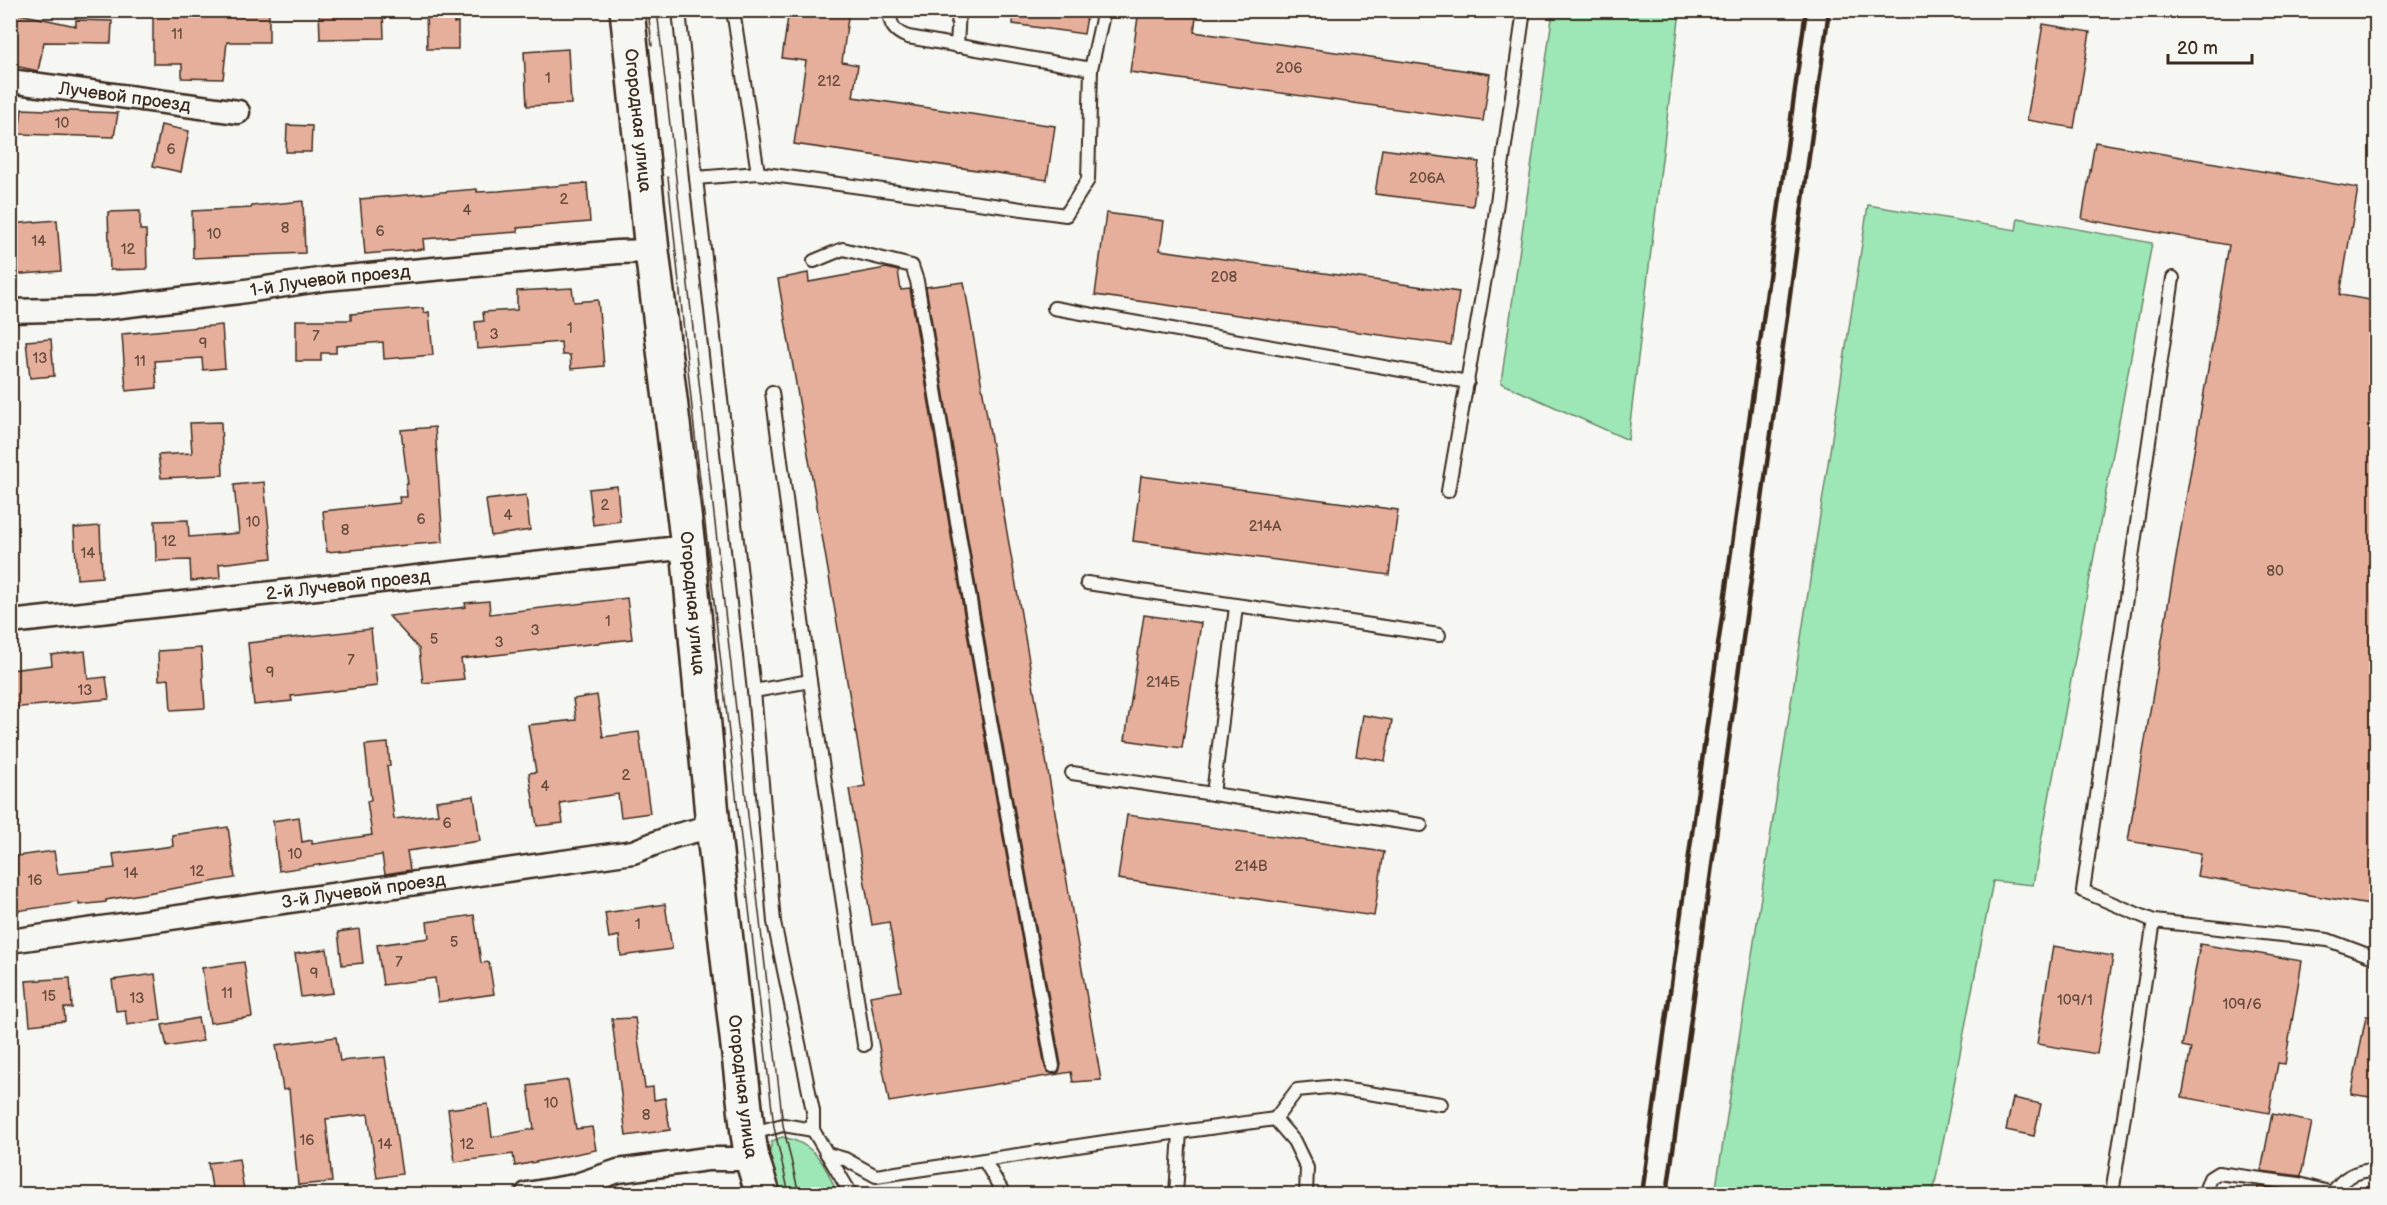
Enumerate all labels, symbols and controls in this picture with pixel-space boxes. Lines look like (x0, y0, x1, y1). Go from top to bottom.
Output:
house number: 11 (171, 25, 183, 44)
scale bar (2168, 27, 2252, 65)
text: 20 m (2177, 38, 2218, 59)
street label: Огородная улица (620, 47, 656, 194)
house number: 206 (1276, 59, 1302, 78)
house number: 1 (545, 69, 551, 88)
house number: 212 (817, 72, 841, 91)
street label: Лучевой проезд (57, 78, 192, 116)
house number: 10 (55, 114, 69, 133)
house number: 6 (166, 140, 176, 159)
house number: 206А (1409, 169, 1446, 188)
house number: 2 (560, 190, 569, 209)
house number: 4 (462, 201, 472, 220)
house number: 8 (281, 219, 290, 238)
house number: 6 (375, 222, 385, 241)
house number: 10 (207, 225, 221, 244)
house number: 14 (32, 232, 46, 251)
house number: 12 (121, 240, 135, 259)
street label: 1-й Лучевой проезд (249, 261, 411, 301)
house number: 208 (1211, 268, 1237, 287)
house number: 1 (567, 319, 573, 338)
house number: 3 (489, 325, 499, 344)
house number: 7 (312, 327, 320, 346)
house number: 9 (199, 334, 207, 353)
house number: 13 (32, 349, 48, 368)
house number: 11 (134, 352, 146, 371)
house number: 2 (601, 496, 610, 515)
house number: 4 (503, 506, 513, 525)
house number: 6 (416, 510, 426, 529)
house number: 10 (246, 513, 260, 532)
house number: 214А (1249, 517, 1282, 536)
house number: 8 (341, 521, 350, 540)
street label: Огородная улица (675, 530, 709, 677)
house number: 12 (162, 532, 176, 551)
house number: 14 (81, 544, 95, 563)
house number: 80 (2266, 562, 2284, 581)
street label: 2-й Лучевой проезд (265, 566, 431, 605)
house number: 1 (605, 612, 611, 631)
house number: 3 (530, 621, 540, 640)
house number: 5 (430, 630, 438, 649)
house number: 3 (494, 633, 504, 652)
house number: 7 (347, 651, 355, 670)
house number: 9 (266, 663, 274, 682)
house number: 214Б (1146, 673, 1181, 692)
house number: 13 (77, 681, 93, 700)
house number: 2 (622, 766, 631, 785)
house number: 4 (540, 777, 550, 796)
house number: 6 (442, 814, 452, 833)
house number: 10 (288, 845, 302, 864)
house number: 214В (1234, 857, 1268, 876)
house number: 12 (190, 862, 204, 881)
house number: 14 (124, 864, 138, 883)
street label: 3-й Лучевой проезд (280, 869, 447, 913)
house number: 16 (28, 871, 42, 890)
house number: 1 (635, 915, 641, 934)
house number: 5 (450, 933, 458, 952)
house number: 7 (395, 953, 403, 972)
house number: 9 (310, 964, 318, 983)
house number: 11 (221, 984, 233, 1003)
house number: 15 (42, 987, 56, 1006)
house number: 13 (129, 989, 145, 1008)
house number: 109/1 (2057, 991, 2093, 1010)
house number: 109/6 (2222, 995, 2262, 1014)
street label: Огородная улица (724, 1014, 762, 1160)
house number: 10 (544, 1094, 558, 1113)
house number: 8 (642, 1106, 651, 1125)
house number: 16 (300, 1131, 314, 1150)
house number: 14 (378, 1135, 392, 1154)
house number: 12 (460, 1135, 474, 1154)

